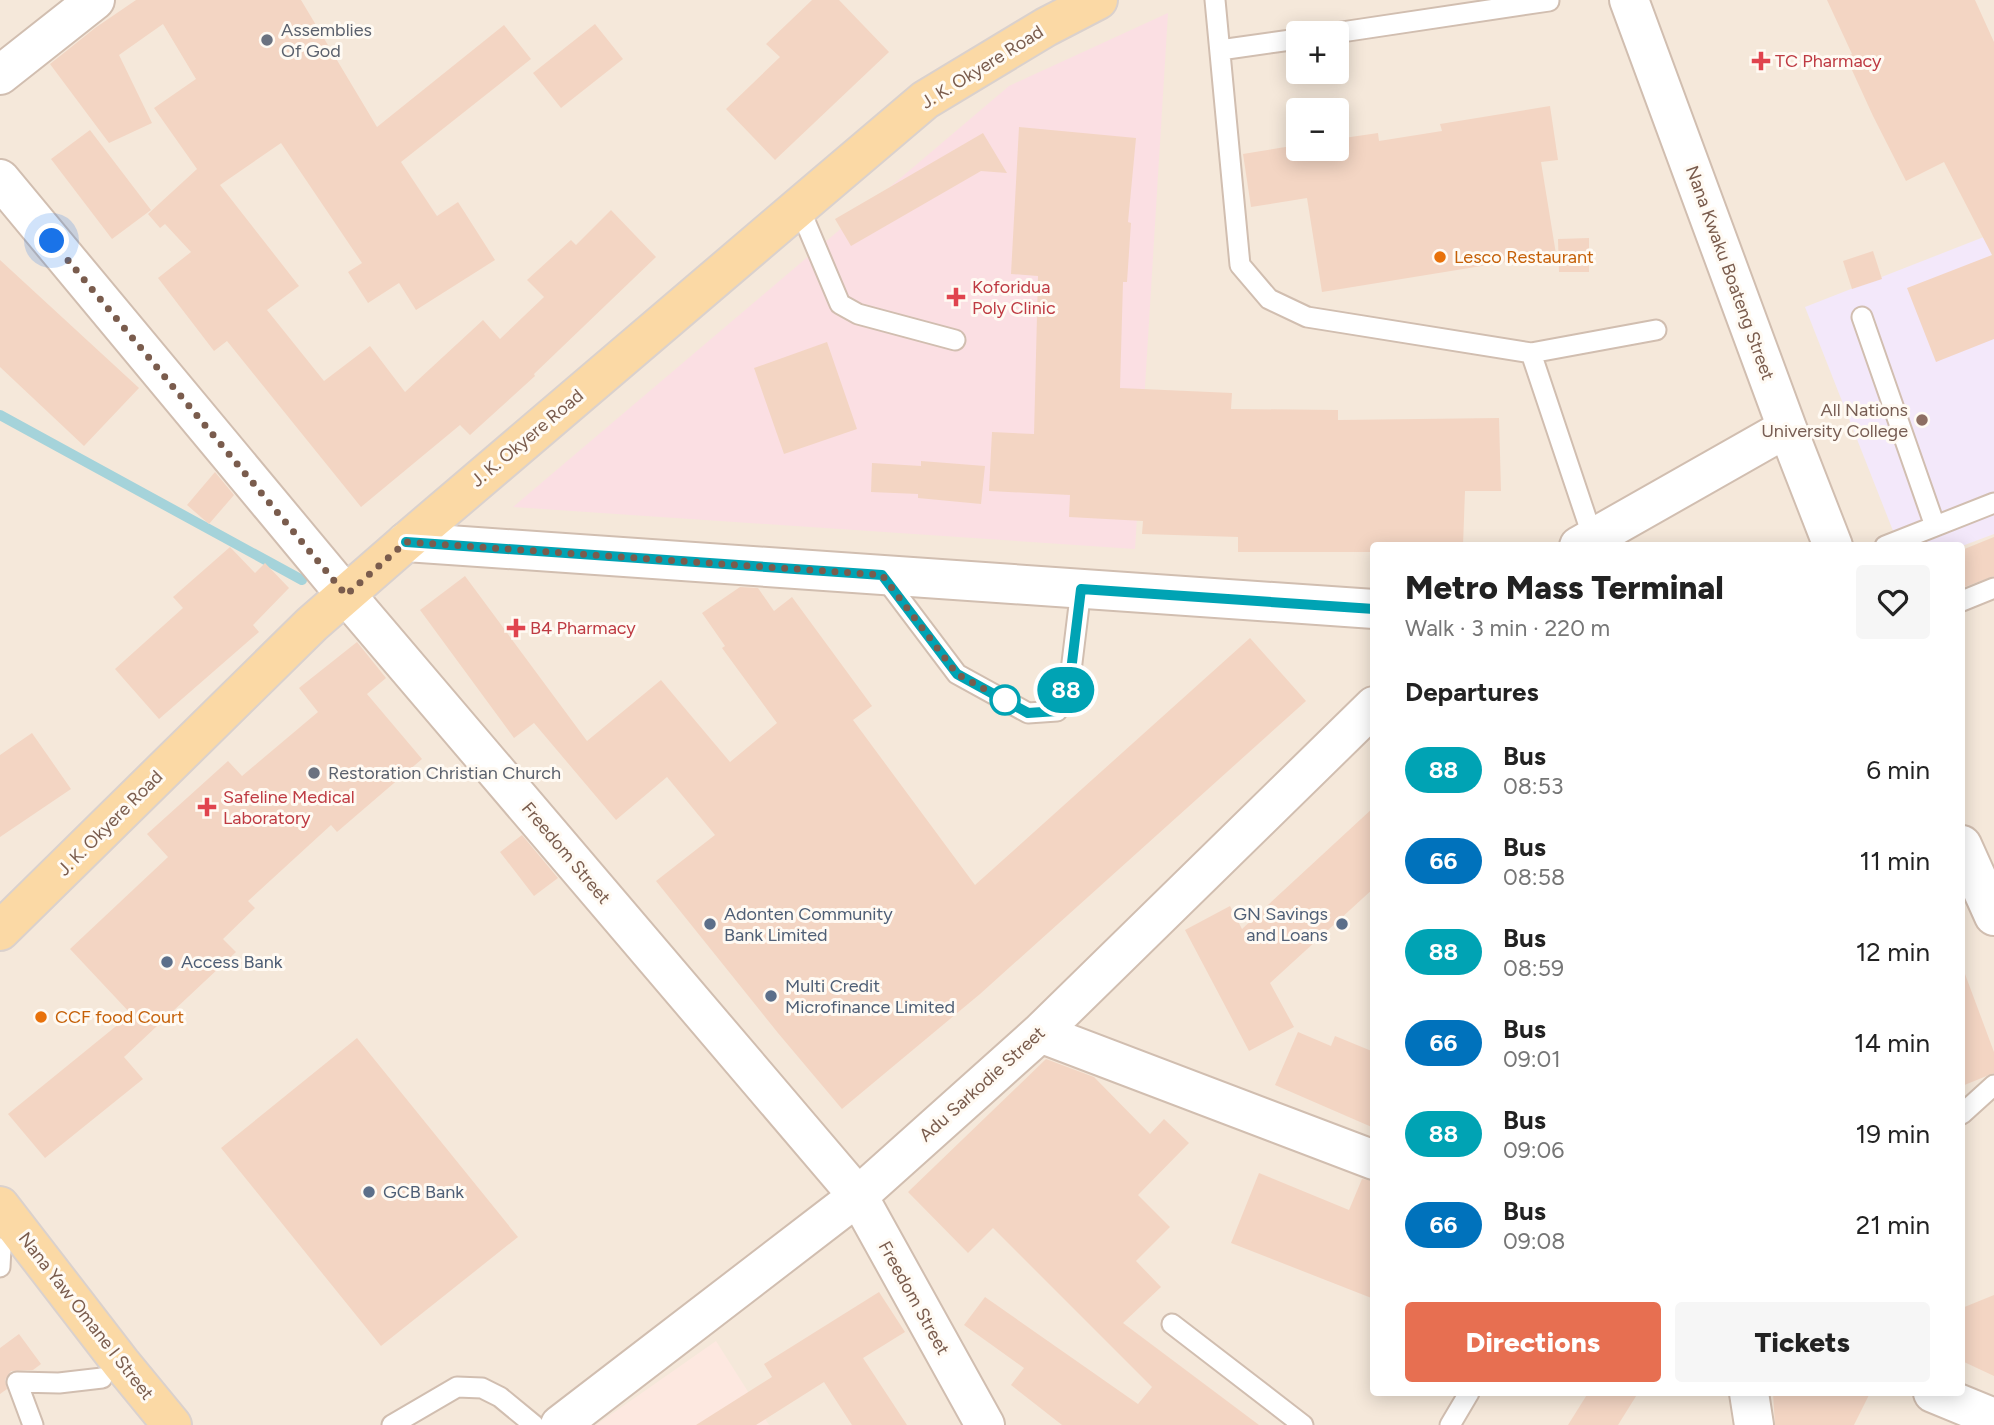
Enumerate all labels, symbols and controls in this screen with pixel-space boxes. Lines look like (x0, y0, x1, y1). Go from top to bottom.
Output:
place label: Assemblies Of God (281, 19, 372, 62)
street label: J. K. Okyere Road (917, 21, 1047, 113)
map controls (1286, 21, 1349, 161)
button: + (1286, 21, 1349, 84)
marker: Assemblies Of God (259, 32, 275, 48)
place label: TC Pharmacy (1775, 50, 1882, 72)
marker: TC Pharmacy (1753, 53, 1769, 69)
button: − (1286, 98, 1349, 161)
street label: Nana Kwaku Boateng Street (1681, 163, 1779, 383)
your location (34, 223, 69, 258)
place label: Lesco Restaurant (1454, 246, 1594, 268)
marker: Lesco Restaurant (1432, 249, 1448, 265)
place label: Koforidua Poly Clinic (972, 276, 1056, 319)
marker: Koforidua Poly Clinic (946, 287, 966, 307)
street label: J. K. Okyere Road (466, 385, 588, 491)
place label: All Nations University College (1761, 399, 1908, 442)
marker: All Nations University College (1914, 412, 1930, 428)
button: heart (1856, 565, 1930, 639)
text: Metro Mass Terminal (1405, 568, 1724, 607)
text: Walk · 3 min · 220 m (1405, 614, 1610, 642)
place label: B4 Pharmacy (530, 617, 636, 639)
marker: B4 Pharmacy (508, 620, 524, 636)
line badge: 88 (1034, 667, 1098, 713)
text: 88 (1051, 675, 1081, 704)
text: Departures (1405, 676, 1539, 708)
unlabelled marker (990, 685, 1020, 715)
text: Bus (1503, 740, 1546, 772)
text: 6 min (1866, 754, 1930, 786)
text: 88 (1429, 755, 1458, 784)
place label: Restoration Christian Church (328, 762, 561, 784)
marker: Restoration Christian Church (306, 765, 322, 781)
street label: J. K. Okyere Road (53, 766, 167, 880)
text: 08:53 (1503, 772, 1563, 800)
place label: Safeline Medical Laboratory (223, 786, 355, 829)
marker: Safeline Medical Laboratory (197, 797, 217, 817)
street label: Freedom Street (517, 797, 615, 909)
text: Bus (1503, 831, 1546, 863)
text: 11 min (1859, 845, 1930, 877)
text: 66 (1430, 846, 1457, 875)
text: 08:58 (1503, 863, 1565, 891)
place label: Adonten Community Bank Limited (724, 903, 893, 946)
place label: GN Savings and Loans (1233, 903, 1328, 946)
marker: Adonten Community Bank Limited (702, 916, 718, 932)
marker: GN Savings and Loans (1334, 916, 1350, 932)
text: Bus (1503, 922, 1546, 954)
text: 12 min (1856, 936, 1930, 968)
text: 88 (1429, 937, 1458, 966)
place label: Access Bank (181, 951, 283, 973)
marker: Access Bank (159, 954, 175, 970)
text: 08:59 (1503, 954, 1564, 982)
place label: Multi Credit Microfinance Limited (785, 975, 955, 1018)
marker: Multi Credit Microfinance Limited (763, 988, 779, 1004)
place label: CCF food Court (55, 1006, 184, 1028)
marker: CCF food Court (33, 1009, 49, 1025)
text: Bus (1503, 1013, 1546, 1045)
street label: Adu Sarkodie Street (915, 1022, 1050, 1146)
text: 14 min (1854, 1027, 1930, 1059)
text: 66 (1430, 1028, 1457, 1057)
text: 09:01 (1503, 1045, 1561, 1073)
text: Bus (1503, 1104, 1546, 1136)
text: 19 min (1855, 1118, 1930, 1150)
text: 88 (1429, 1119, 1458, 1148)
text: 09:06 (1503, 1136, 1564, 1164)
place label: GCB Bank (383, 1181, 464, 1203)
marker: GCB Bank (361, 1184, 377, 1200)
text: Bus (1503, 1195, 1546, 1227)
text: 21 min (1856, 1209, 1930, 1241)
text: 66 (1430, 1210, 1457, 1239)
text: 09:08 (1503, 1227, 1565, 1255)
street label: Nana Yaw Omane I Street (14, 1228, 158, 1404)
street label: Freedom Street (874, 1237, 954, 1359)
button: Directions (1405, 1302, 1661, 1382)
button: Tickets (1675, 1302, 1930, 1382)

